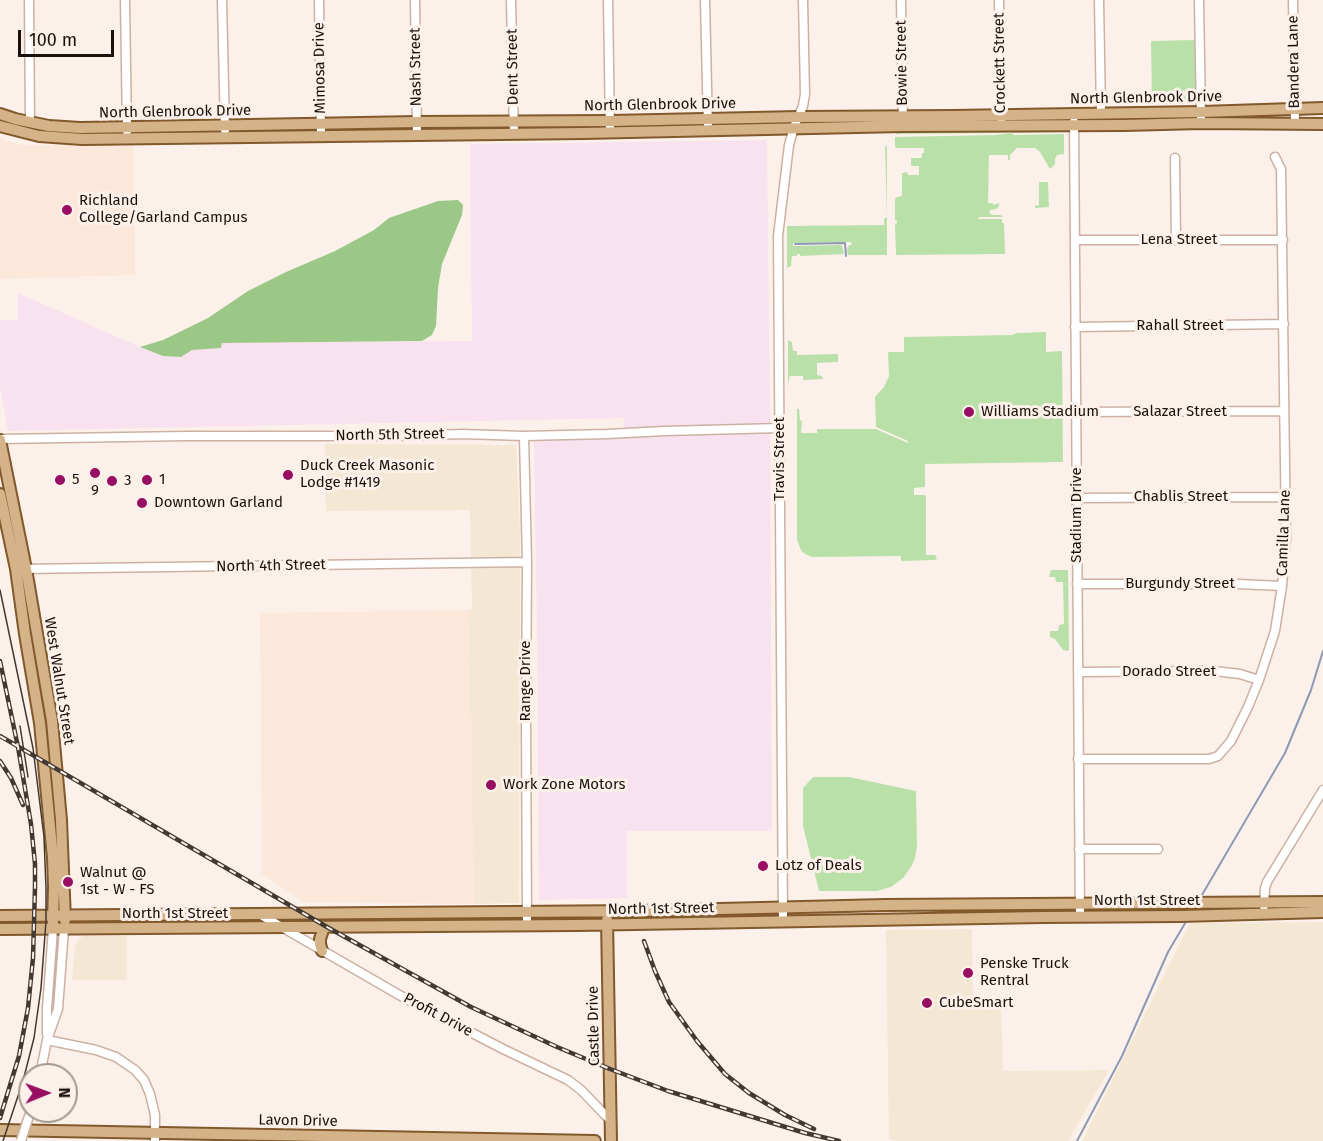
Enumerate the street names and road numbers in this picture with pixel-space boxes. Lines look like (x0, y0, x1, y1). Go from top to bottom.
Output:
street label: Crockett Street (990, 13, 1010, 113)
street label: Bandera Lane (1284, 15, 1304, 109)
street label: Bowie Street (892, 20, 912, 106)
street label: Mimosa Drive (310, 22, 330, 114)
street label: Nash Street (406, 27, 426, 107)
street label: Dent Street (503, 28, 523, 106)
street label: North Glenbrook Drive (1070, 88, 1222, 108)
street label: North Glenbrook Drive (584, 95, 736, 115)
street label: North Glenbrook Drive (99, 102, 251, 122)
street label: Lena Street (1141, 231, 1217, 249)
street label: Rahall Street (1136, 317, 1224, 335)
street label: Salazar Street (1133, 403, 1227, 421)
street label: Travis Street (771, 417, 789, 501)
street label: North 5th Street (335, 425, 445, 445)
street label: Stadium Drive (1068, 467, 1086, 563)
street label: Chablis Street (1134, 488, 1228, 506)
street label: Camilla Lane (1273, 489, 1295, 577)
street label: North 4th Street (216, 556, 326, 576)
street label: Burgundy Street (1125, 575, 1235, 593)
street label: West Walnut Street (40, 616, 78, 746)
street label: Range Drive (517, 641, 535, 721)
street label: Dorado Street (1122, 663, 1216, 681)
street label: North 1st Street (1094, 892, 1200, 910)
street label: North 1st Street (608, 899, 714, 919)
street label: North 1st Street (122, 905, 228, 923)
street label: Castle Drive (584, 986, 604, 1066)
street label: Profit Drive (400, 989, 476, 1041)
street label: Lavon Drive (258, 1111, 338, 1131)

